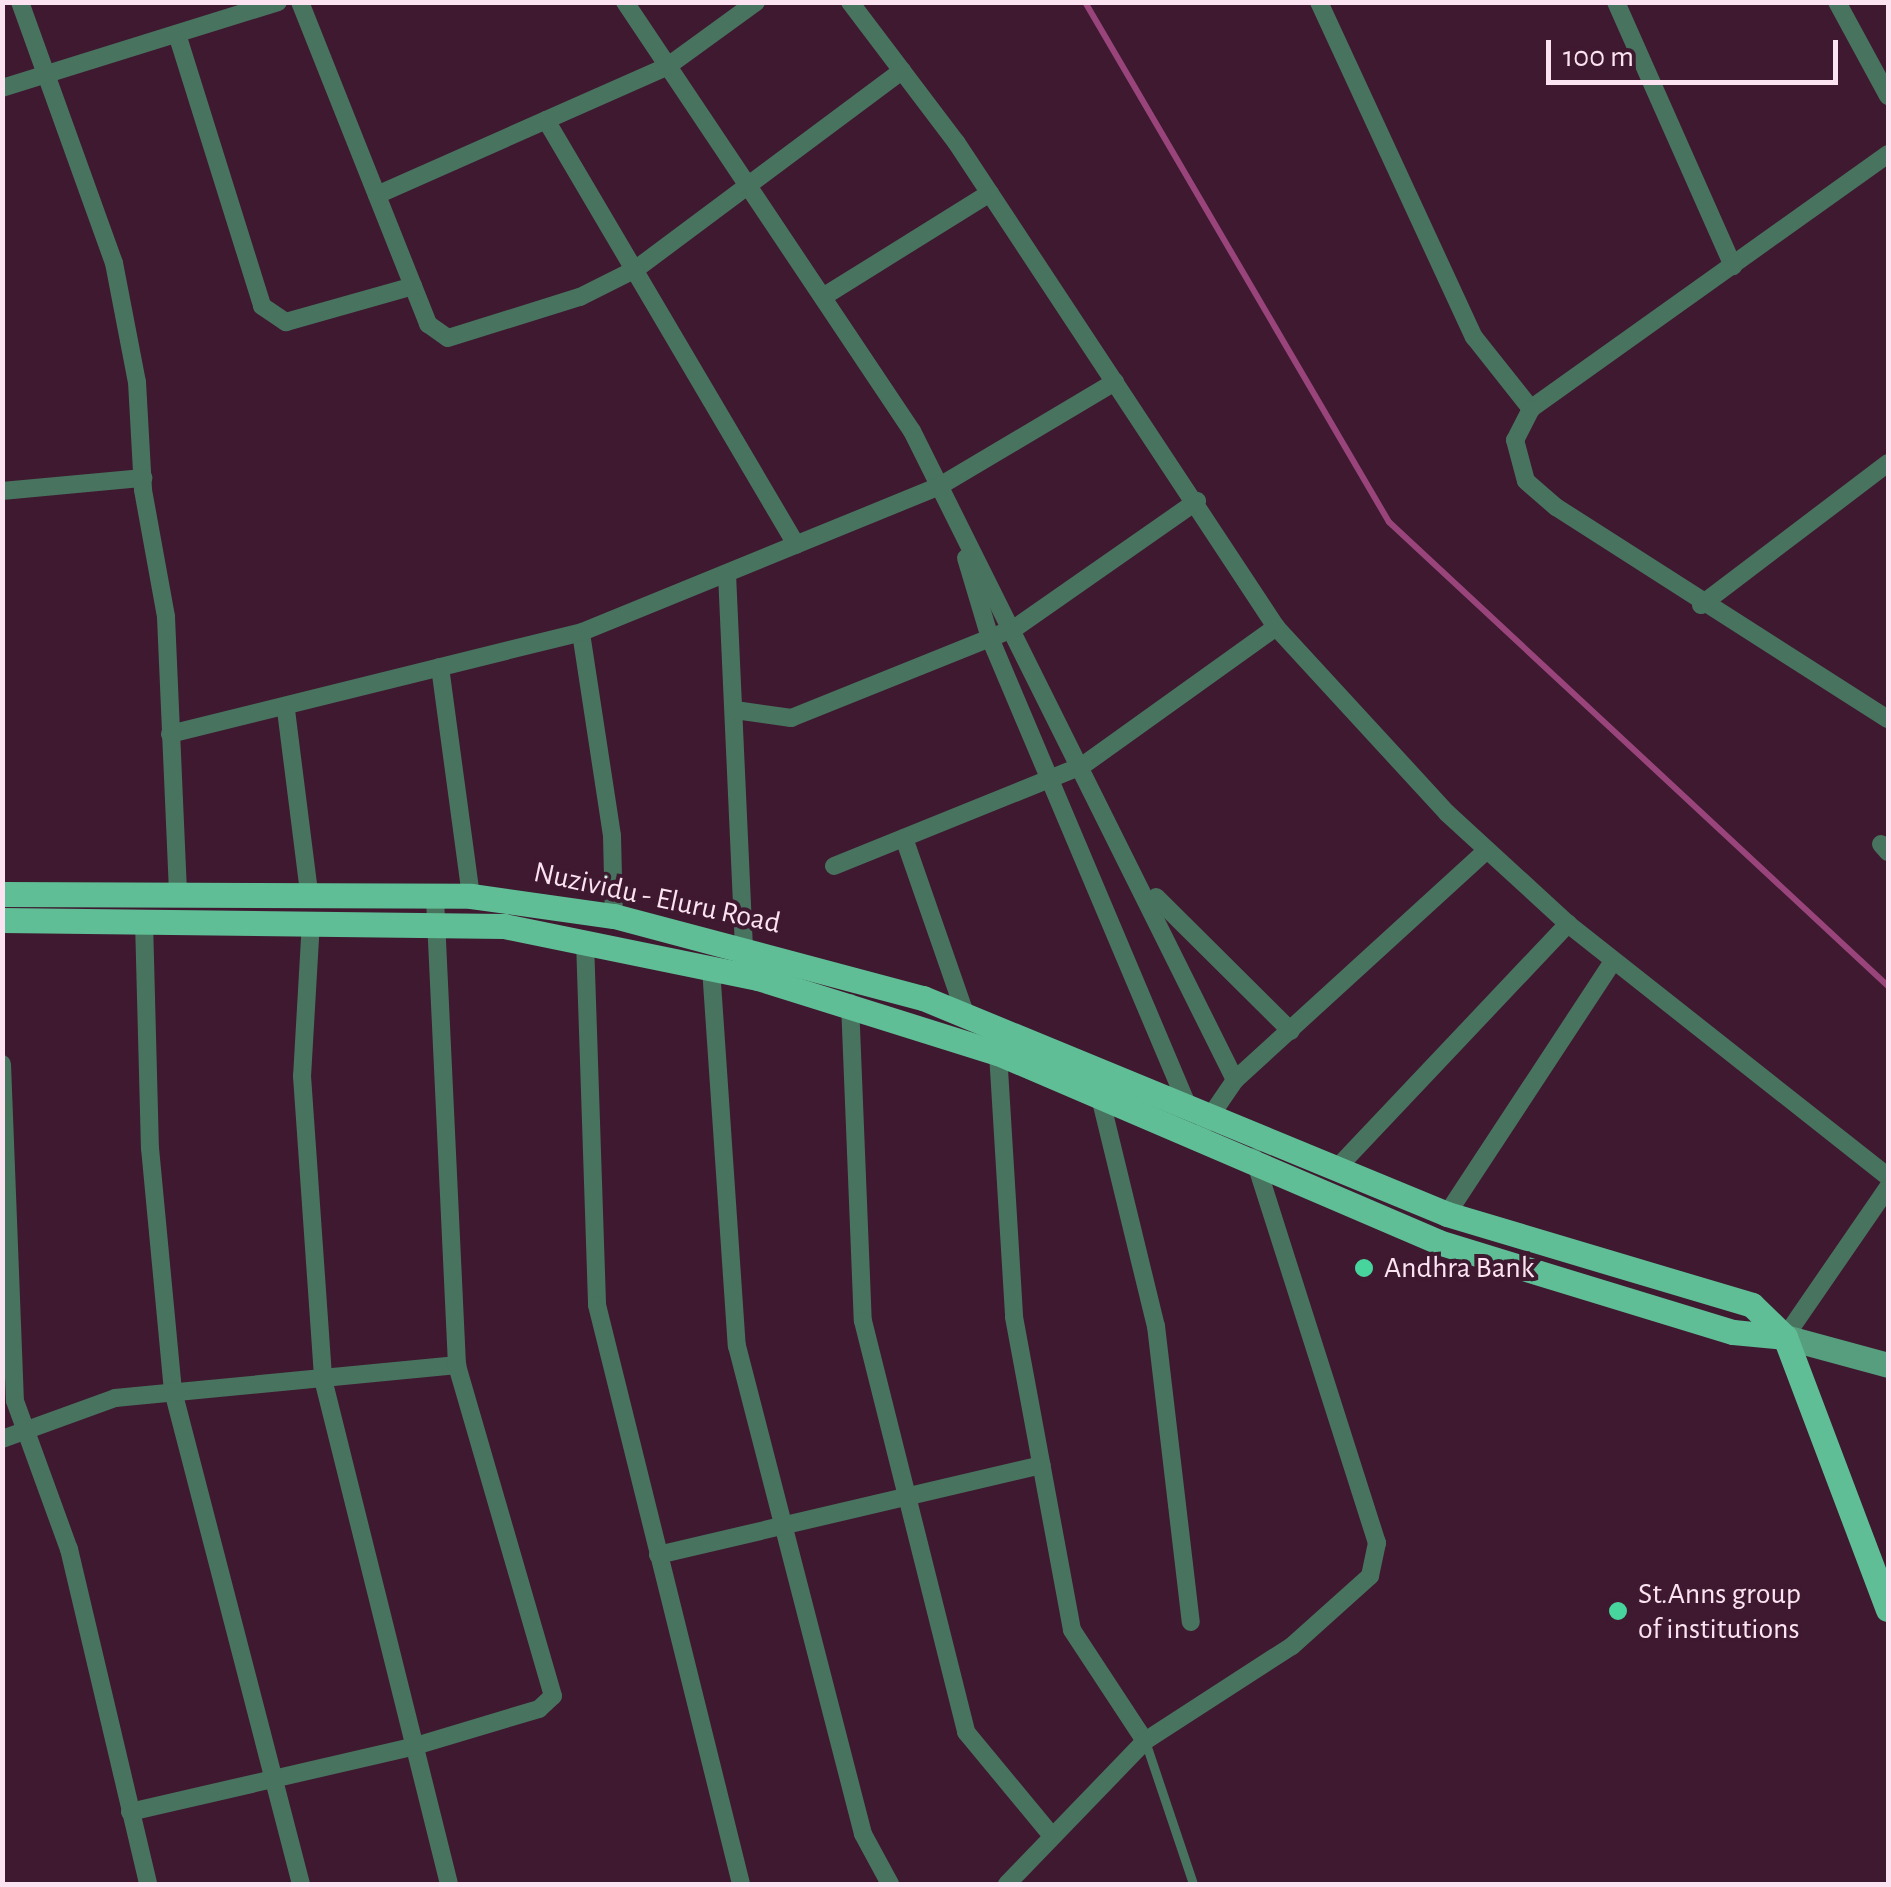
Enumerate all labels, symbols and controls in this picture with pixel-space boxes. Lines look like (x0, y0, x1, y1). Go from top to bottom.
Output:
scale bar (1551, 20, 1844, 82)
text: 100 m (1563, 42, 1634, 72)
street label: Nuzividu - Eluru Road (530, 854, 784, 942)
place label: Andhra Bank (1384, 1250, 1534, 1286)
marker: Andhra Bank (1353, 1257, 1375, 1279)
place label: St.Anns group of institutions (1638, 1576, 1801, 1646)
marker: St.Anns group of institutions (1607, 1600, 1629, 1622)

